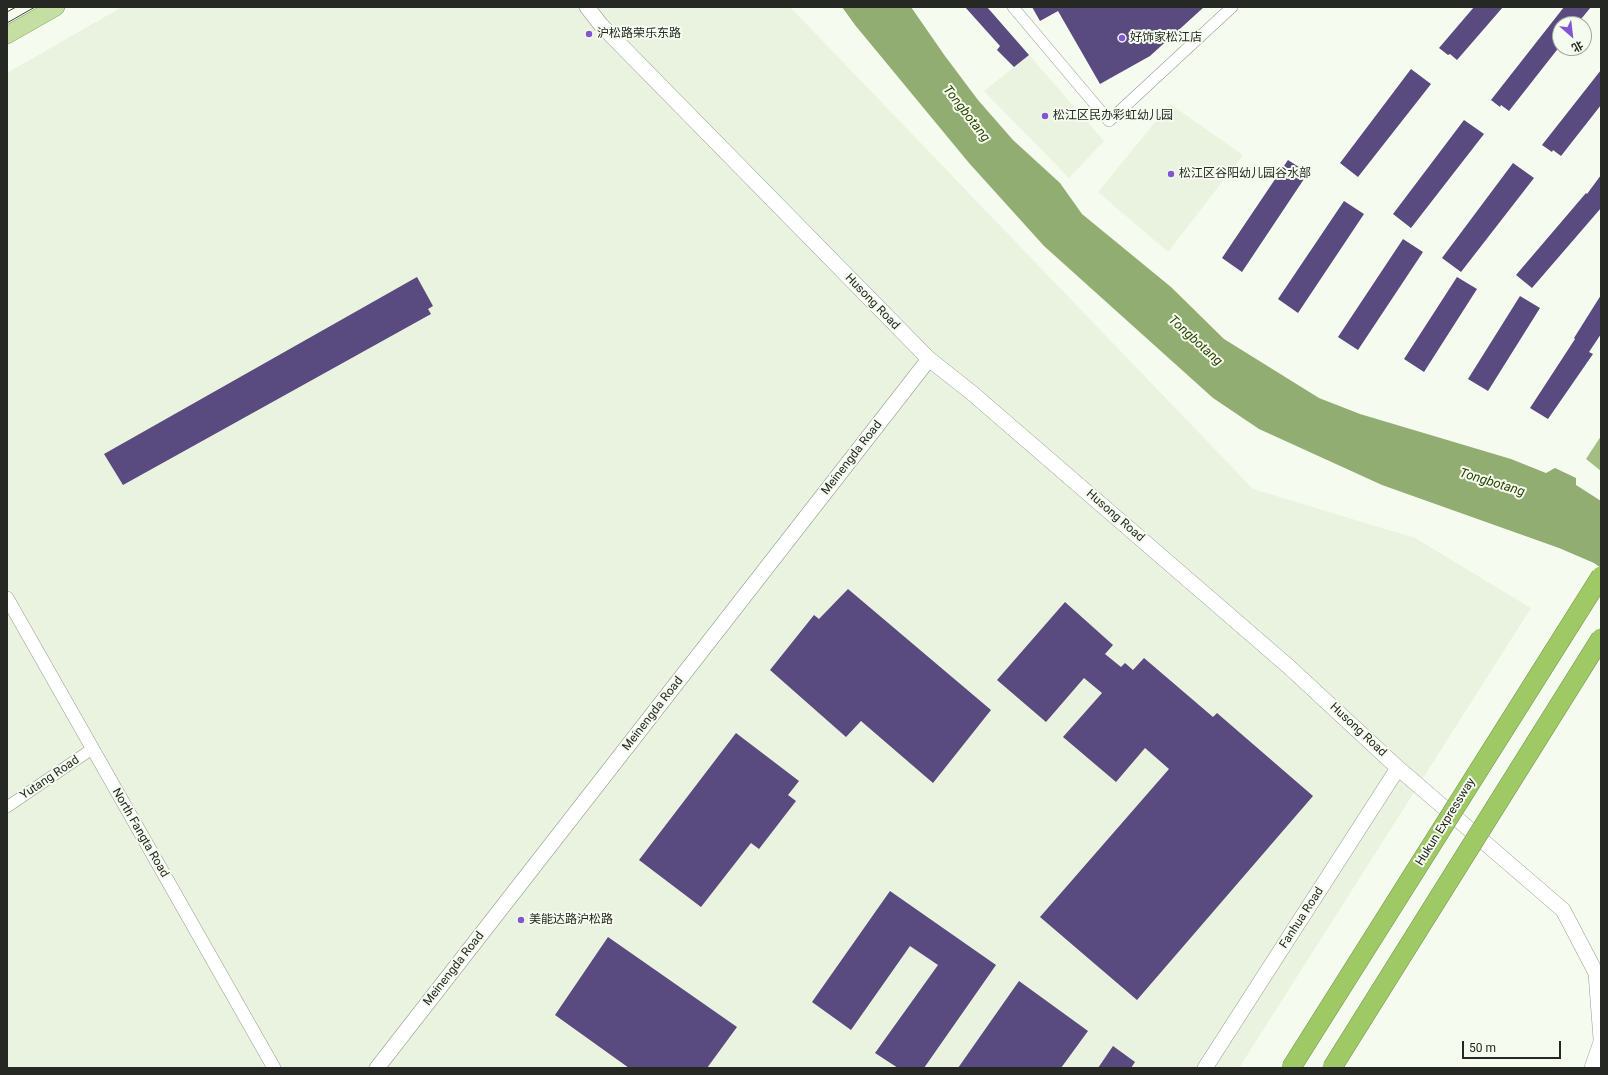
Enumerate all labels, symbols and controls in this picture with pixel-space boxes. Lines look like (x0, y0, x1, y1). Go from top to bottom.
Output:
north arrow (1552, 16, 1592, 56)
place label: 沪松路荣乐东路 (597, 27, 681, 41)
marker: 沪松路荣乐东路 (584, 29, 594, 39)
place label: 好饰家松江店 (1130, 31, 1202, 45)
marker: 好饰家松江店 (1117, 33, 1127, 43)
text: 北 (1569, 38, 1585, 54)
water label: Tongbotang (939, 83, 993, 145)
place label: 松江区民办彩虹幼儿园 (1053, 109, 1173, 123)
marker: 松江区民办彩虹幼儿园 (1040, 111, 1050, 121)
place label: 松江区谷阳幼儿园谷水部 (1179, 167, 1311, 181)
marker: 松江区谷阳幼儿园谷水部 (1166, 169, 1176, 179)
street label: Husong Road (842, 271, 902, 333)
water label: Tongbotang (1165, 313, 1225, 369)
street label: Meinengda Road (819, 418, 885, 498)
water label: Tongbotang (1457, 466, 1527, 500)
street label: Husong Road (1083, 487, 1147, 545)
street label: Meinengda Road (620, 674, 686, 754)
street label: Husong Road (1327, 700, 1389, 760)
street label: Yutang Road (18, 753, 82, 803)
street label: Hukun Expressway (1413, 775, 1479, 869)
street label: North Fangta Road (109, 786, 171, 880)
street label: Fanhua Road (1277, 885, 1327, 951)
place label: 美能达路沪松路 (529, 913, 613, 927)
marker: 美能达路沪松路 (516, 915, 526, 925)
street label: Meinengda Road (421, 929, 487, 1009)
scale bar (1464, 1033, 1563, 1059)
text: 50 m (1469, 1041, 1496, 1055)

